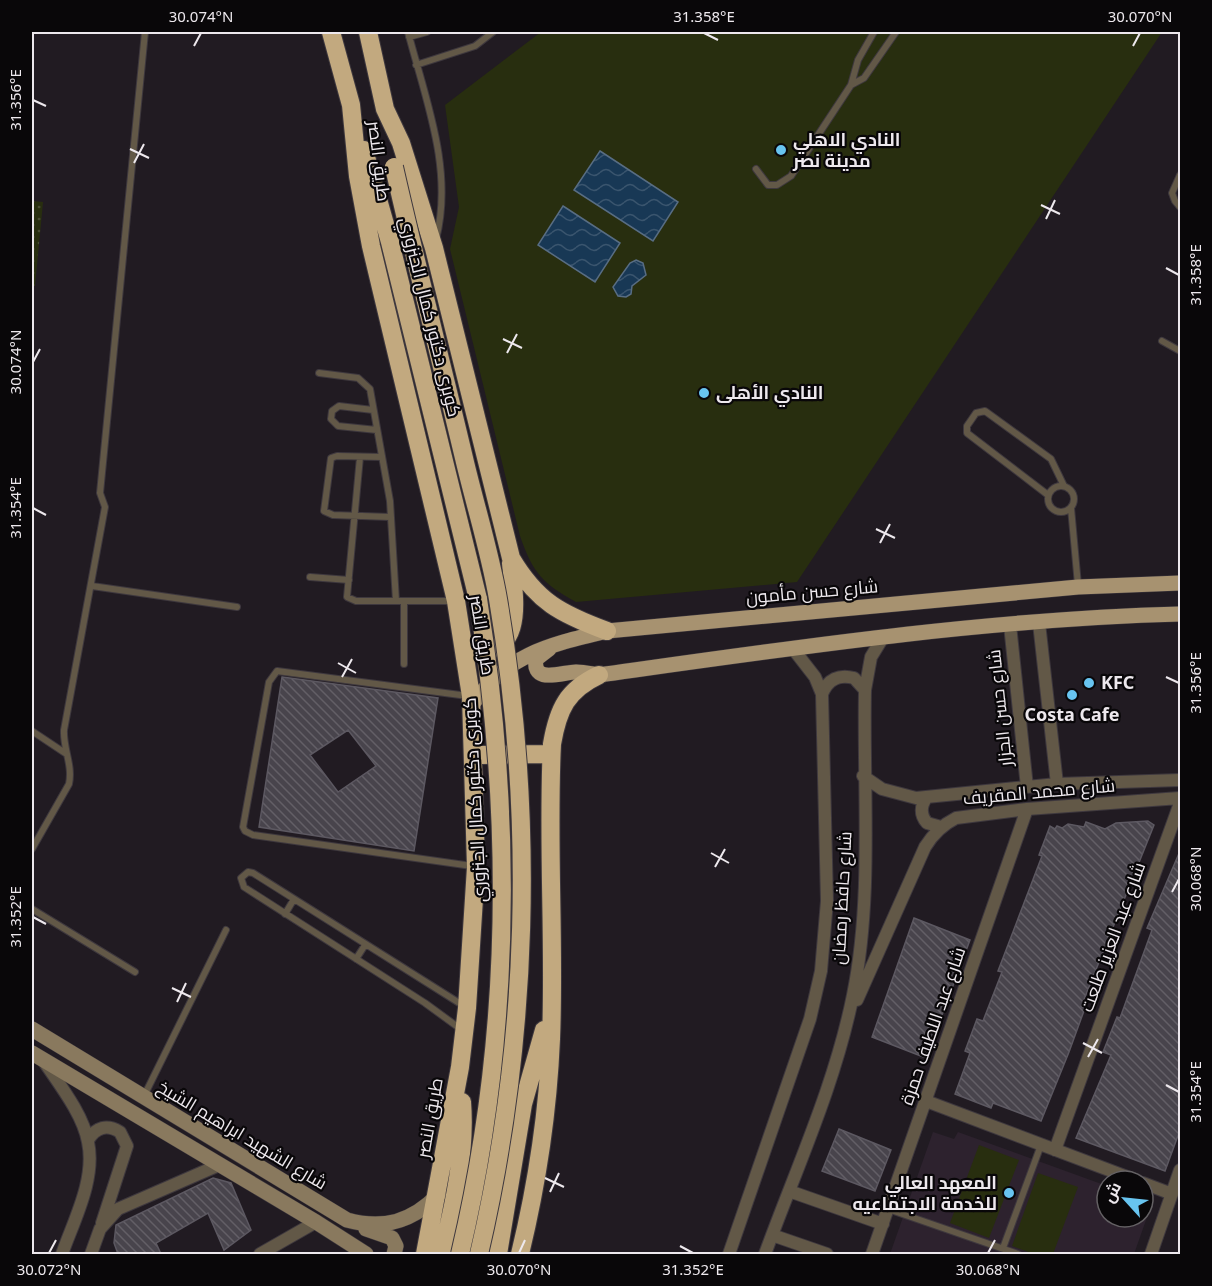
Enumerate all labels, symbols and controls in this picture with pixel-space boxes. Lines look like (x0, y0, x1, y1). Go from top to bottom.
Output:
text: 30.074°N (169, 6, 233, 26)
text: 31.358°E (673, 6, 735, 26)
text: 30.070°N (1108, 6, 1172, 26)
text: 31.356°E (5, 69, 25, 131)
street label: طريق النصر (362, 118, 397, 203)
place label: النادي الاهلي مدينة نصر (792, 127, 900, 172)
marker: النادي الاهلي مدينة نصر (774, 143, 788, 157)
street label: كوبرى دكتور كمال الجنزوري (392, 214, 467, 420)
text: 31.358°E (1185, 244, 1205, 306)
text: 30.074°N (5, 330, 25, 394)
place label: النادي الأهلى (716, 380, 823, 407)
marker: النادي الأهلى (697, 386, 711, 400)
text: 31.354°E (5, 477, 25, 539)
street label: شارع حسن مأمون (745, 573, 879, 610)
street label: طريق النصر (464, 592, 501, 677)
street label: شارع حسن الجزار (981, 648, 1018, 769)
text: 31.356°E (1185, 652, 1205, 714)
place label: KFC (1101, 670, 1134, 694)
marker: KFC (1082, 676, 1096, 690)
marker: Costa Cafe (1065, 688, 1079, 702)
street label: كوبرى دكتور كمال الجنزوري (457, 697, 494, 903)
place label: Costa Cafe (1024, 702, 1120, 726)
street label: شارع محمد المقريف (962, 772, 1116, 811)
street label: شارع حافظ رمضان (826, 831, 857, 965)
text: 30.068°N (1185, 847, 1205, 911)
street label: شارع عبد العزيز طلعت (1074, 858, 1151, 1015)
text: 31.352°E (5, 886, 25, 948)
street label: شارع عبد اللطيف حمزة (894, 943, 971, 1108)
text: 31.354°E (1185, 1061, 1205, 1123)
street label: شارع الشهيد ابراهيم الشيخ (153, 1074, 332, 1195)
street label: طريق النصر (410, 1076, 449, 1161)
north arrow (1095, 1169, 1155, 1229)
place label: المعهد العالي للخدمة الاجتماعيه (852, 1170, 997, 1215)
text: ش (1097, 1178, 1126, 1206)
marker: المعهد العالي للخدمة الاجتماعيه (1002, 1186, 1016, 1200)
text: 30.072°N (17, 1259, 81, 1279)
text: 30.070°N (487, 1259, 551, 1279)
text: 31.352°E (662, 1259, 724, 1279)
text: 30.068°N (956, 1259, 1020, 1279)

